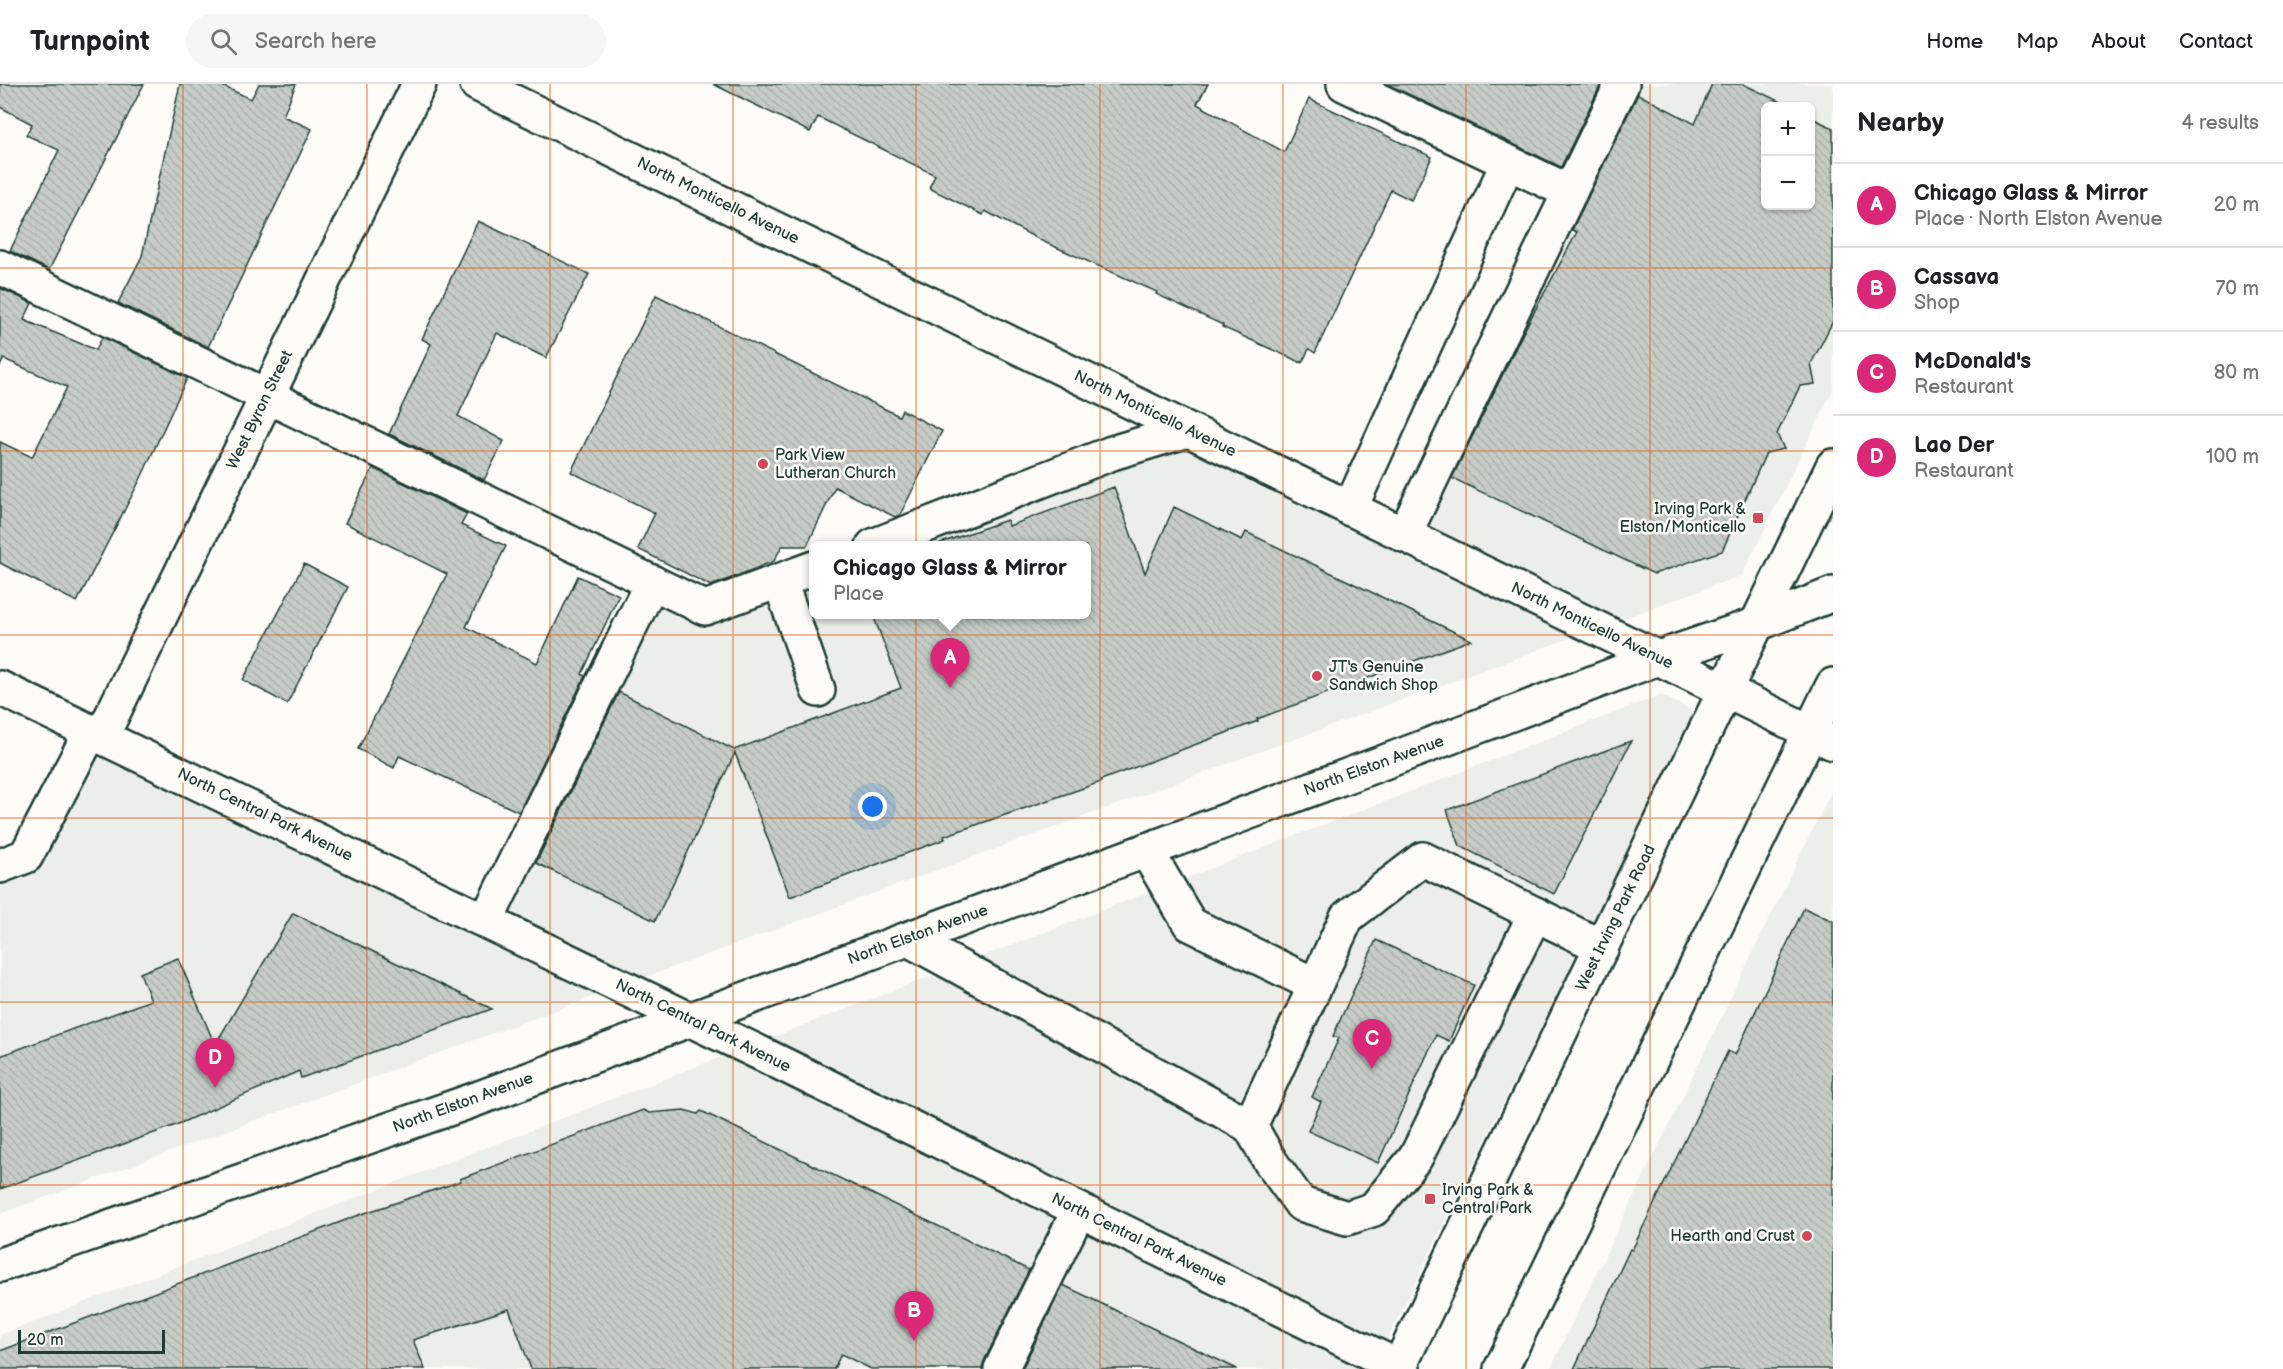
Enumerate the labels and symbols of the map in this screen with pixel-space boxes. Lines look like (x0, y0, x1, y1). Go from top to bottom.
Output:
street label: North Monticello Avenue (634, 153, 803, 249)
street label: West Byron Street (223, 347, 297, 473)
street label: North Monticello Avenue (1071, 366, 1240, 462)
place label: Park View Lutheran Church (775, 446, 896, 483)
marker: Park View Lutheran Church (756, 457, 770, 471)
place label: Irving Park & Elston/Monticello (1620, 500, 1746, 537)
marker: Irving Park & Elston/Monticello (1751, 511, 1765, 525)
street label: North Monticello Avenue (1508, 578, 1677, 674)
pin: A (930, 638, 970, 688)
place label: JT's Genuine Sandwich Shop (1329, 658, 1438, 695)
marker: JT's Genuine Sandwich Shop (1310, 669, 1324, 683)
street label: North Elston Avenue (1301, 732, 1447, 800)
street label: North Central Park Avenue (174, 764, 356, 866)
your location (858, 792, 887, 821)
street label: West Irving Park Road (1572, 842, 1660, 994)
street label: North Elston Avenue (845, 901, 991, 969)
street label: North Central Park Avenue (612, 975, 794, 1077)
pin: C (1352, 1020, 1392, 1069)
pin: D (196, 1038, 234, 1088)
street label: North Elston Avenue (390, 1069, 536, 1137)
place label: Irving Park & Central Park (1442, 1181, 1534, 1218)
street label: North Central Park Avenue (1048, 1189, 1230, 1291)
marker: Irving Park & Central Park (1423, 1192, 1437, 1206)
place label: Hearth and Crust (1670, 1227, 1795, 1246)
marker: Hearth and Crust (1800, 1229, 1814, 1243)
pin: B (894, 1292, 934, 1341)
scale bar (18, 1327, 165, 1354)

